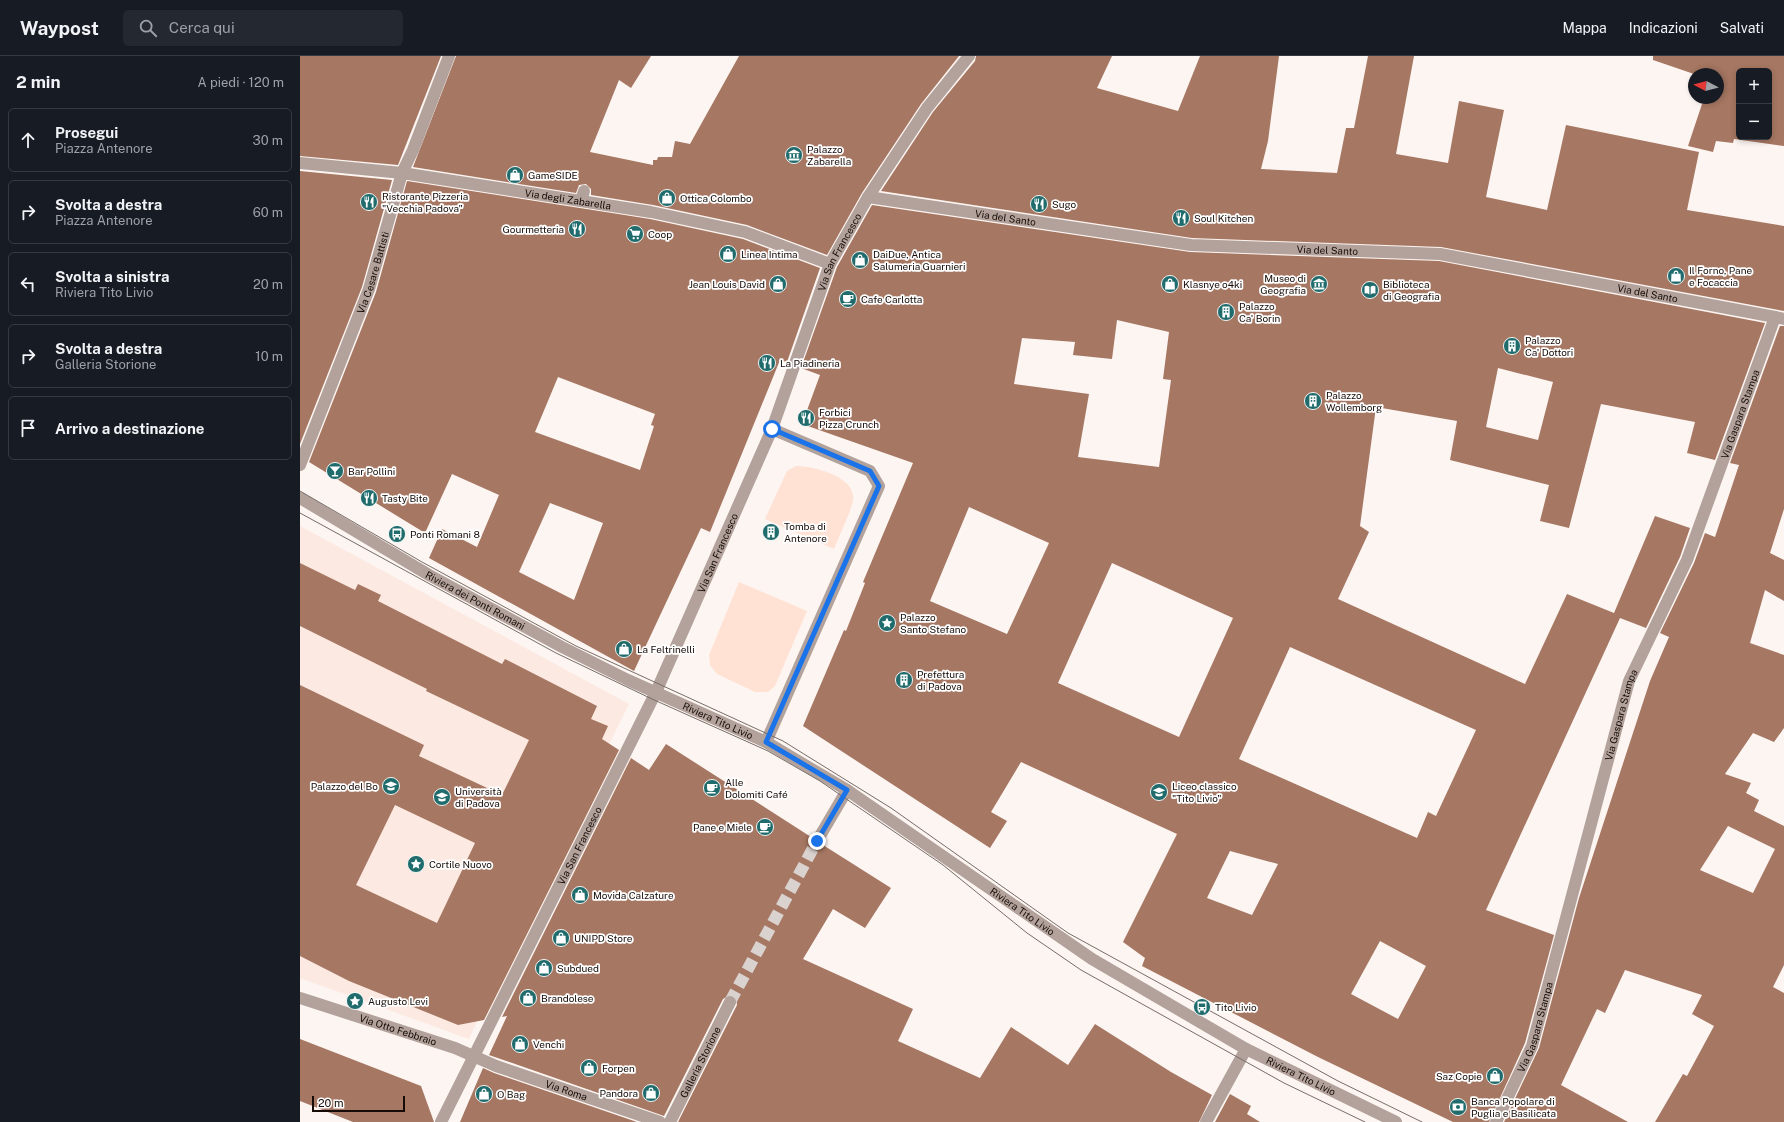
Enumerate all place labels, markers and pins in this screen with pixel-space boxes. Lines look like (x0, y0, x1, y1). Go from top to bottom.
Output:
place label: Palazzo Zabarella (807, 143, 851, 167)
museum icon: Palazzo Zabarella (784, 145, 804, 165)
shop icon: GameSIDE (505, 165, 525, 185)
place label: GameSIDE (528, 169, 578, 181)
shop icon: Ottica Colombo (657, 188, 677, 208)
place label: Ristorante Pizzeria "Vecchia Padova" (382, 190, 468, 214)
restaurant icon: Ristorante Pizzeria "Vecchia Padova" (359, 192, 379, 212)
place label: Ottica Colombo (680, 192, 752, 204)
restaurant icon: Sugo (1029, 194, 1049, 214)
place label: Sugo (1052, 198, 1077, 210)
restaurant icon: Soul Kitchen (1171, 208, 1191, 228)
place label: Soul Kitchen (1194, 212, 1254, 224)
restaurant icon: Gourmetteria (567, 219, 587, 239)
place label: Gourmetteria (502, 223, 564, 235)
supermarket icon: Coop (625, 224, 645, 244)
place label: Coop (648, 228, 672, 240)
shop icon: Linea Intima (718, 244, 738, 264)
place label: Linea Intima (741, 248, 798, 260)
place label: DaiDue, Antica Salumeria Guarnieri (873, 248, 965, 272)
shop icon: DaiDue, Antica Salumeria Guarnieri (850, 250, 870, 270)
place label: Il Forno, Pane e Focaccia (1689, 264, 1752, 288)
shop icon: Il Forno, Pane e Focaccia (1666, 266, 1686, 286)
place label: Museo di Geografia (1260, 272, 1306, 296)
shop icon: Jean Louis David (768, 274, 788, 294)
shop icon: Klasnye o4ki (1160, 274, 1180, 294)
museum icon: Museo di Geografia (1309, 274, 1329, 294)
place label: Jean Louis David (689, 278, 765, 290)
place label: Klasnye o4ki (1183, 278, 1242, 290)
place label: Biblioteca di Geografia (1383, 278, 1440, 302)
library icon: Biblioteca di Geografia (1360, 280, 1380, 300)
cafe icon: Cafe Carlotta (838, 289, 858, 309)
place label: Cafe Carlotta (861, 293, 922, 305)
place label: Palazzo Ca' Borin (1239, 300, 1281, 324)
building icon: Palazzo Ca' Borin (1216, 302, 1236, 322)
place label: Palazzo Ca' Dottori (1525, 334, 1573, 358)
building icon: Palazzo Ca' Dottori (1502, 336, 1522, 356)
restaurant icon: La Piadineria (757, 353, 777, 373)
place label: La Piadineria (780, 357, 840, 369)
place label: Palazzo Wollemborg (1326, 389, 1382, 413)
building icon: Palazzo Wollemborg (1303, 391, 1323, 411)
place label: Forbici Pizza Crunch (819, 406, 879, 430)
restaurant icon: Forbici Pizza Crunch (796, 408, 816, 428)
bar icon: Bar Pollini (325, 461, 345, 481)
place label: Bar Pollini (348, 465, 395, 477)
restaurant icon: Tasty Bite (359, 488, 379, 508)
place label: Tasty Bite (382, 492, 428, 504)
place label: Tomba di Antenore (784, 520, 827, 544)
building icon: Tomba di Antenore (761, 522, 781, 542)
bus stop icon: Ponti Romani 8 (387, 524, 407, 544)
place label: Ponti Romani 8 (410, 528, 480, 540)
place label: Palazzo Santo Stefano (900, 611, 967, 635)
place icon: Palazzo Santo Stefano (877, 613, 897, 633)
shop icon: La Feltrinelli (614, 639, 634, 659)
place label: La Feltrinelli (637, 643, 695, 655)
place label: Prefettura di Padova (917, 668, 964, 692)
building icon: Prefettura di Padova (894, 670, 914, 690)
school or university icon: Palazzo del Bo (381, 776, 401, 796)
place label: Alle Dolomiti Café (725, 776, 788, 800)
cafe icon: Alle Dolomiti Café (702, 778, 722, 798)
place label: Palazzo del Bo (311, 780, 378, 792)
place label: Liceo classico "Tito Livio" (1172, 780, 1237, 804)
school or university icon: Liceo classico "Tito Livio" (1149, 782, 1169, 802)
place label: Università di Padova (455, 785, 502, 809)
school or university icon: Università di Padova (432, 787, 452, 807)
cafe icon: Pane e Miele (755, 817, 775, 837)
place label: Pane e Miele (693, 821, 752, 833)
place icon: Cortile Nuovo (406, 854, 426, 874)
place label: Cortile Nuovo (429, 858, 492, 870)
shop icon: Movida Calzature (570, 885, 590, 905)
place label: Movida Calzature (593, 889, 674, 901)
shop icon: UNIPD Store (551, 928, 571, 948)
place label: UNIPD Store (574, 932, 633, 944)
shop icon: Subdued (534, 958, 554, 978)
place label: Subdued (557, 962, 599, 974)
shop icon: Brandolese (518, 988, 538, 1008)
place icon: Augusto Levi (345, 991, 365, 1011)
place label: Brandolese (541, 992, 594, 1004)
place label: Augusto Levi (368, 995, 428, 1007)
bus stop icon: Tito Livio (1192, 997, 1212, 1017)
place label: Tito Livio (1215, 1001, 1257, 1013)
shop icon: Venchi (510, 1034, 530, 1054)
place label: Venchi (533, 1038, 564, 1050)
shop icon: Forpen (579, 1058, 599, 1078)
place label: Forpen (602, 1062, 635, 1074)
shop icon: Saz Copie (1485, 1066, 1505, 1086)
place label: Saz Copie (1436, 1070, 1482, 1082)
shop icon: Pandora (641, 1083, 661, 1103)
shop icon: O Bag (474, 1084, 494, 1104)
place label: Pandora (600, 1087, 638, 1099)
place label: O Bag (497, 1088, 525, 1100)
place label: Banca Popolare di Puglia e Basilicata (1471, 1095, 1556, 1119)
bank icon: Banca Popolare di Puglia e Basilicata (1448, 1097, 1468, 1117)

